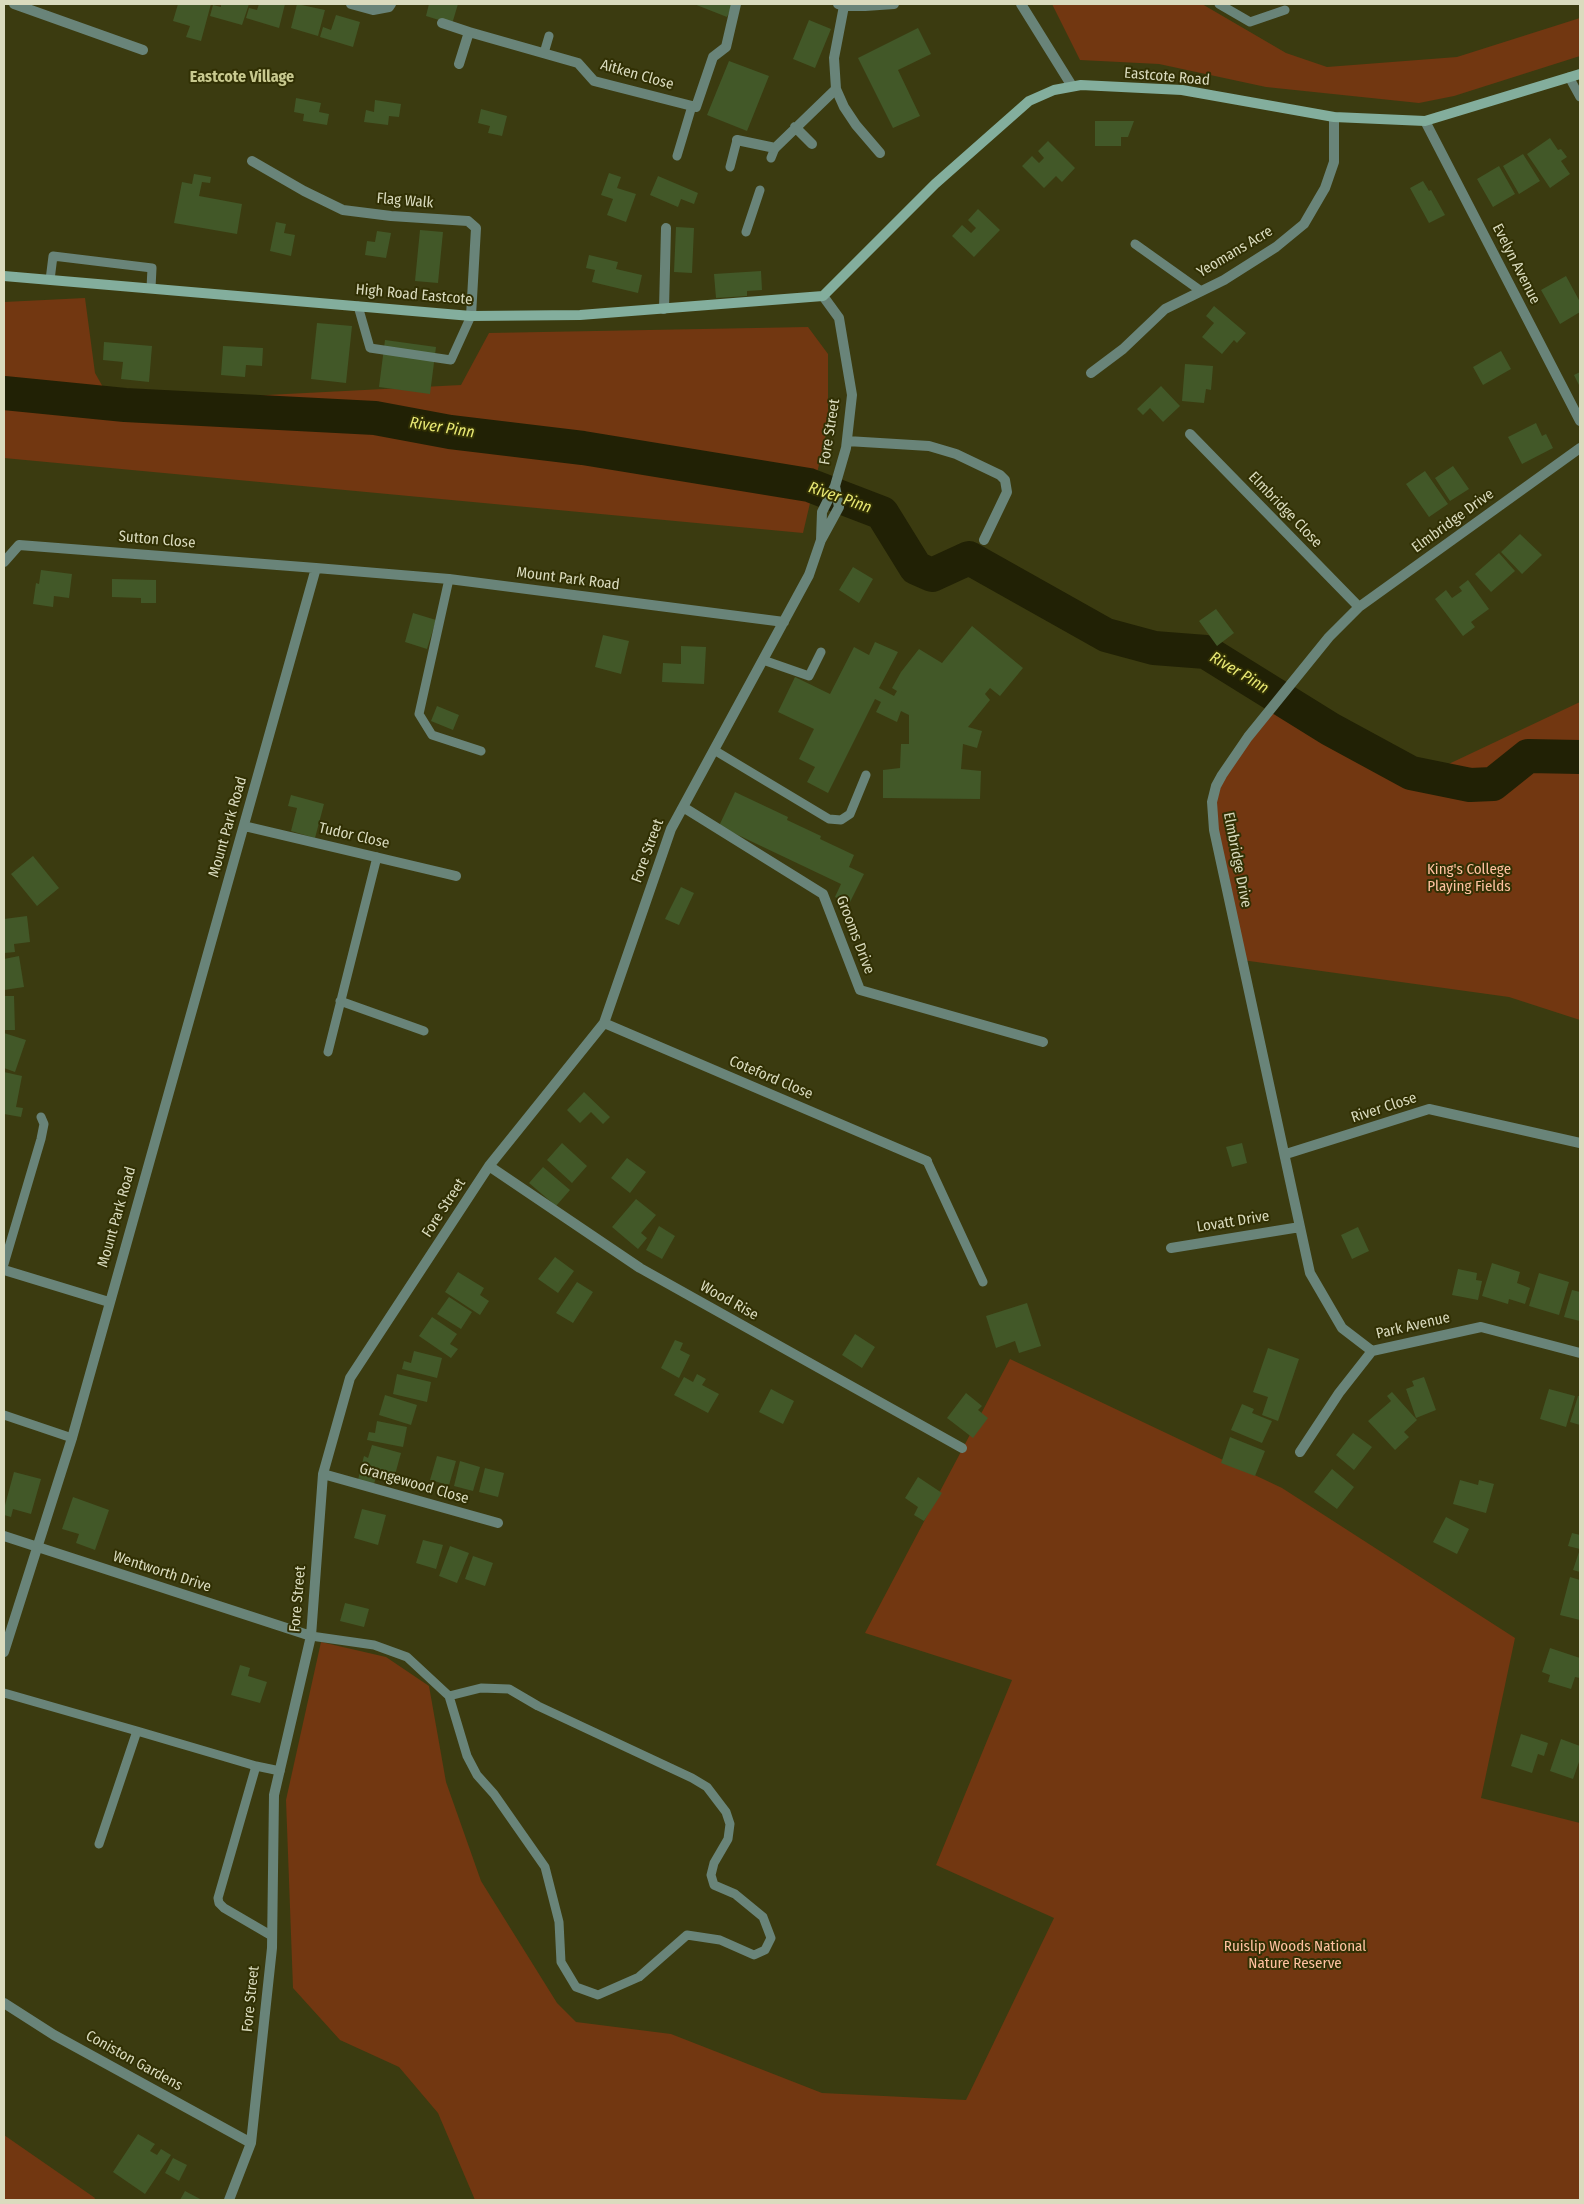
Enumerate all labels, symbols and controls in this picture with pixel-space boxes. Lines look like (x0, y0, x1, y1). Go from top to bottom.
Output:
street label: Aitken Close (598, 56, 676, 94)
street label: Eastcote Road (1123, 64, 1211, 90)
district label: Eastcote Village (190, 68, 294, 88)
street label: Flag Walk (376, 190, 434, 212)
street label: Evelyn Avenue (1488, 221, 1544, 307)
street label: Yeomans Acre (1194, 222, 1276, 282)
street label: High Road Eastcote (355, 281, 473, 309)
street label: Fore Street (816, 398, 844, 466)
water label: River Pinn (408, 413, 476, 443)
street label: Elmbridge Close (1244, 468, 1326, 552)
water label: River Pinn (806, 478, 874, 518)
street label: Elmbridge Drive (1408, 485, 1498, 557)
street label: Sutton Close (118, 528, 196, 552)
street label: Mount Park Road (515, 564, 621, 594)
water label: River Pinn (1206, 648, 1272, 698)
street label: Mount Park Road (205, 775, 251, 879)
street label: Elmbridge Drive (1219, 811, 1255, 909)
street label: Fore Street (628, 817, 668, 885)
street label: Tudor Close (317, 819, 391, 853)
park label: King's College Playing Fields (1427, 861, 1511, 896)
street label: Grooms Drive (832, 893, 878, 977)
street label: Coteford Close (726, 1052, 816, 1104)
street label: River Close (1349, 1089, 1419, 1127)
street label: Mount Park Road (94, 1165, 140, 1269)
street label: Fore Street (418, 1175, 470, 1241)
street label: Lovatt Drive (1196, 1207, 1270, 1237)
street label: Wood Rise (697, 1278, 761, 1324)
street label: Park Avenue (1374, 1309, 1452, 1343)
street label: Grangewood Close (357, 1460, 471, 1508)
street label: Wentworth Drive (111, 1548, 213, 1596)
street label: Fore Street (286, 1565, 310, 1633)
park label: Ruislip Woods National Nature Reserve (1224, 1938, 1366, 1973)
street label: Fore Street (239, 1965, 263, 2033)
street label: Coniston Gardens (82, 2027, 186, 2095)

